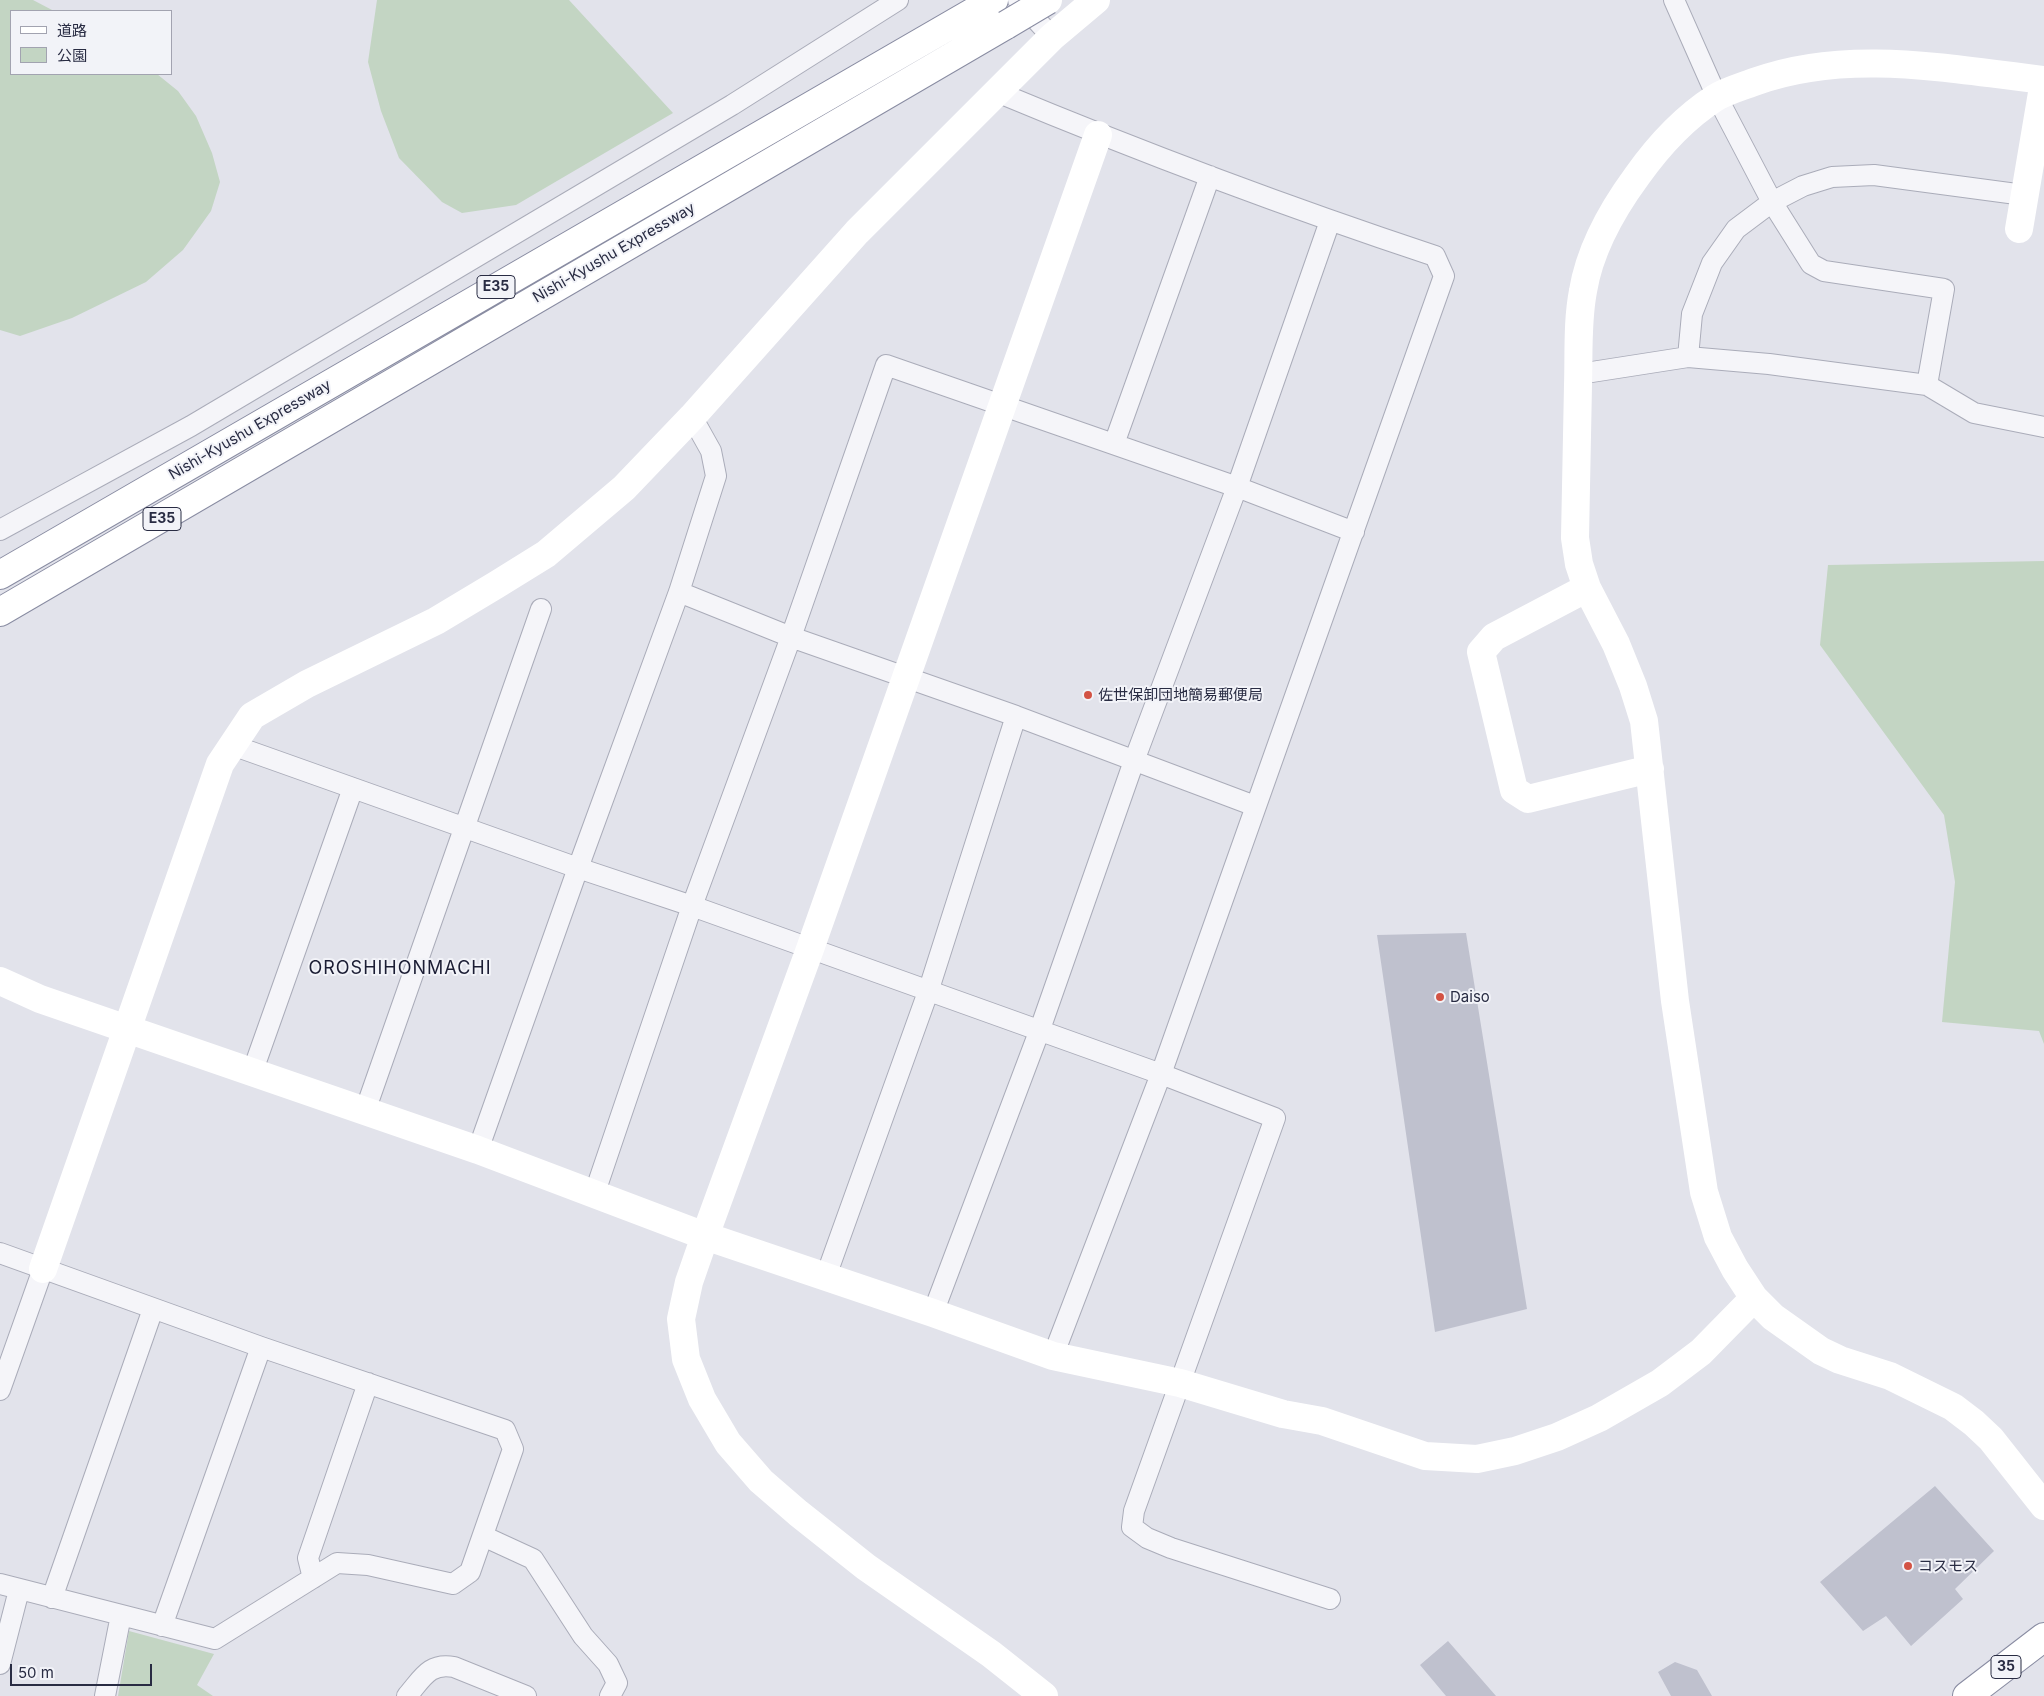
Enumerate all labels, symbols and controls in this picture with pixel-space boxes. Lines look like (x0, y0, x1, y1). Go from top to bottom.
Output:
legend (10, 10, 172, 75)
text: 道路 (57, 21, 87, 40)
text: 公園 (57, 46, 87, 65)
street label: Nishi-Kyushu Expressway (530, 199, 698, 307)
road number: E35 (477, 276, 515, 298)
street label: Nishi-Kyushu Expressway (166, 376, 334, 484)
road number: E35 (143, 508, 181, 530)
place label: 佐世保卸団地簡易郵便局 (1098, 686, 1263, 704)
marker: 佐世保卸団地簡易郵便局 (1082, 689, 1094, 701)
district label: OROSHIHONMACHI (307, 958, 493, 980)
place label: Daiso (1450, 988, 1490, 1006)
marker: Daiso (1434, 991, 1446, 1003)
place label: コスモス (1918, 1557, 1978, 1575)
marker: コスモス (1902, 1560, 1914, 1572)
scale bar (12, 1654, 155, 1686)
road number: 35 (1991, 1655, 2021, 1678)
text: 50 m (18, 1663, 54, 1682)

